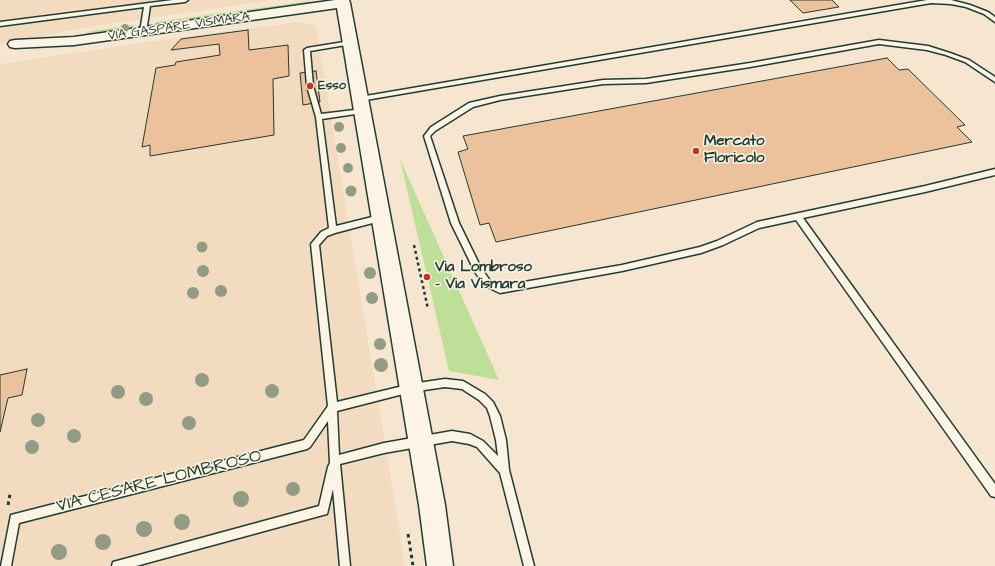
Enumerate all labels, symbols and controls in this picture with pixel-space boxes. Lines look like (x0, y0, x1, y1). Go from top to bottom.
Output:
street label: VIA GASPARE VISMARA (107, 9, 251, 45)
place label: Esso (318, 78, 346, 94)
marker: Esso (305, 81, 315, 91)
place label: Mercato Floricolo (704, 133, 764, 168)
marker: Mercato Floricolo (691, 146, 701, 156)
place label: Via Lombroso - Via Vismara (435, 259, 532, 294)
marker: Via Lombroso - Via Vismara (422, 272, 432, 282)
street label: VIA CESARE LOMBROSO (54, 446, 264, 518)

